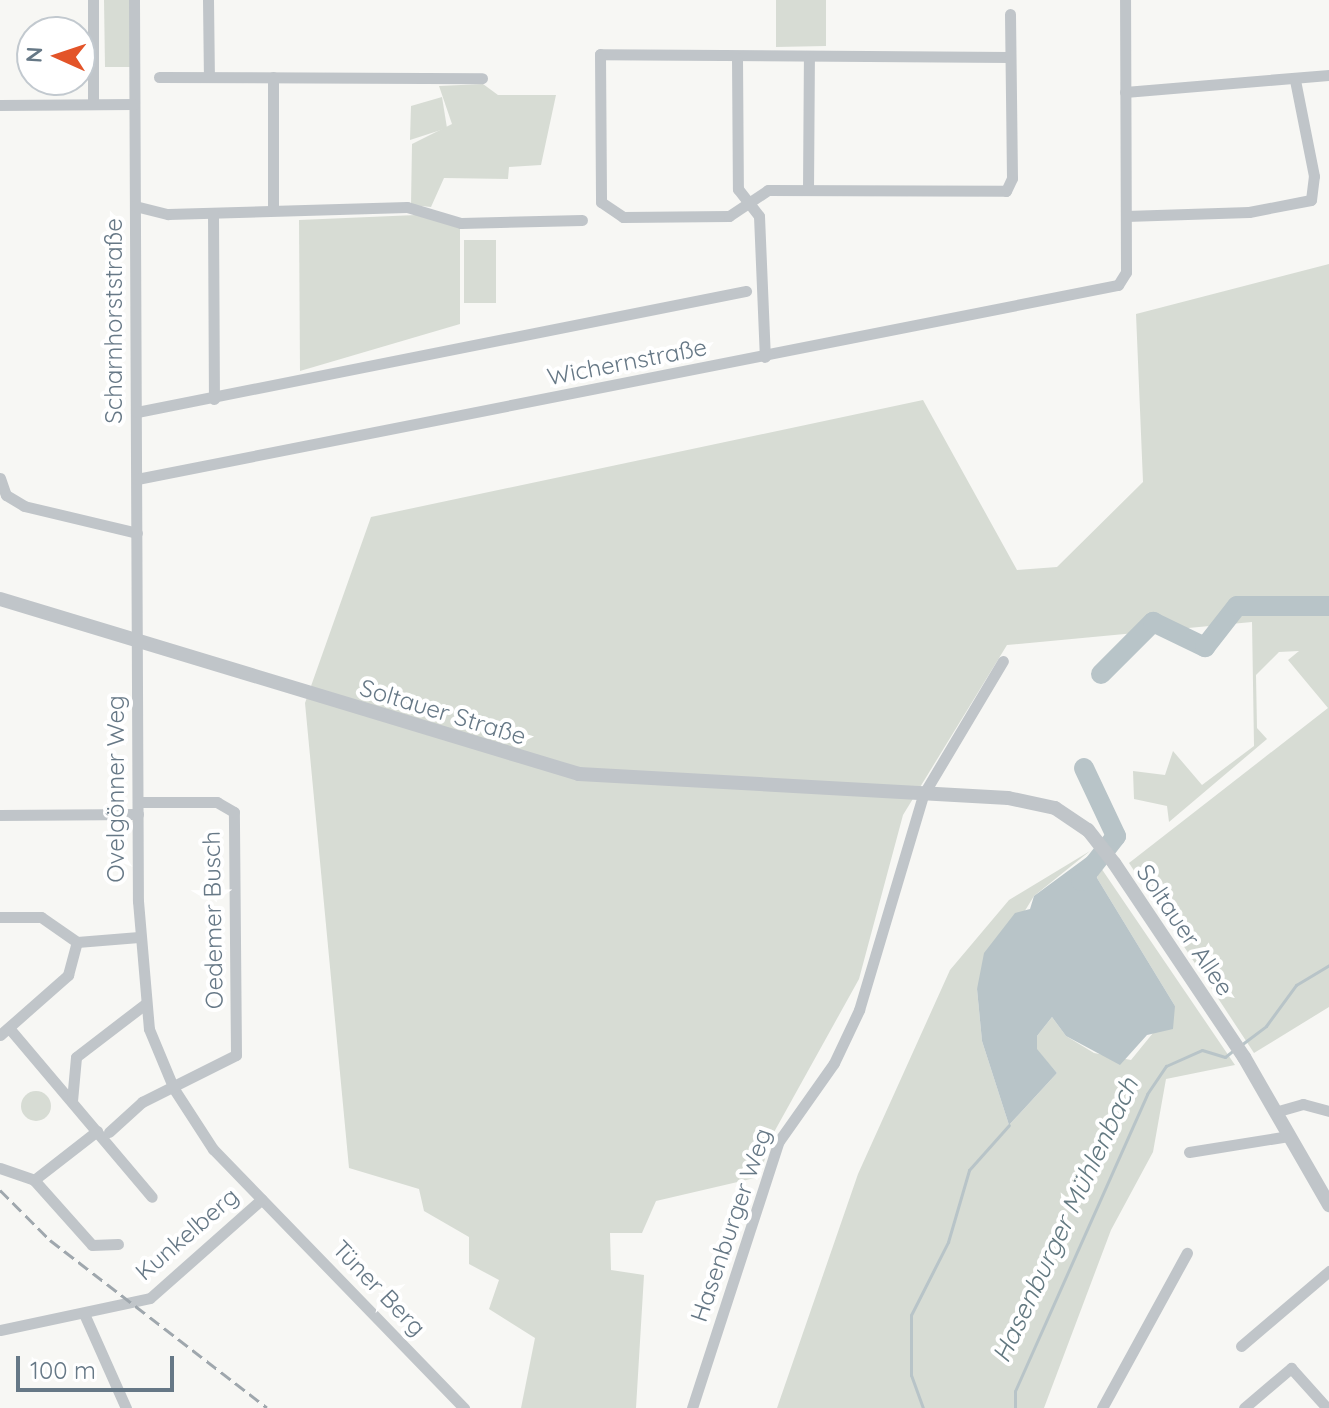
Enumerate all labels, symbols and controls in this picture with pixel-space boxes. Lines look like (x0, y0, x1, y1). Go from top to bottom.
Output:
north arrow (16, 16, 96, 96)
text: N (20, 46, 48, 64)
street label: Scharnhorststraße (100, 218, 128, 424)
street label: Wichernstraße (545, 332, 709, 392)
street label: Soltauer Straße (356, 673, 530, 751)
street label: Ovelgönner Weg (102, 695, 130, 883)
street label: Oedemer Busch (197, 831, 229, 1009)
street label: Soltauer Allee (1130, 859, 1240, 1001)
water label: Hasenburger Mühlenbach (985, 1073, 1145, 1367)
street label: Hasenburger Weg (684, 1124, 778, 1326)
street label: Kunkelberg (130, 1182, 244, 1286)
street label: Tüner Berg (326, 1234, 432, 1342)
scale bar (20, 1340, 178, 1390)
text: 100 m (30, 1355, 96, 1385)

